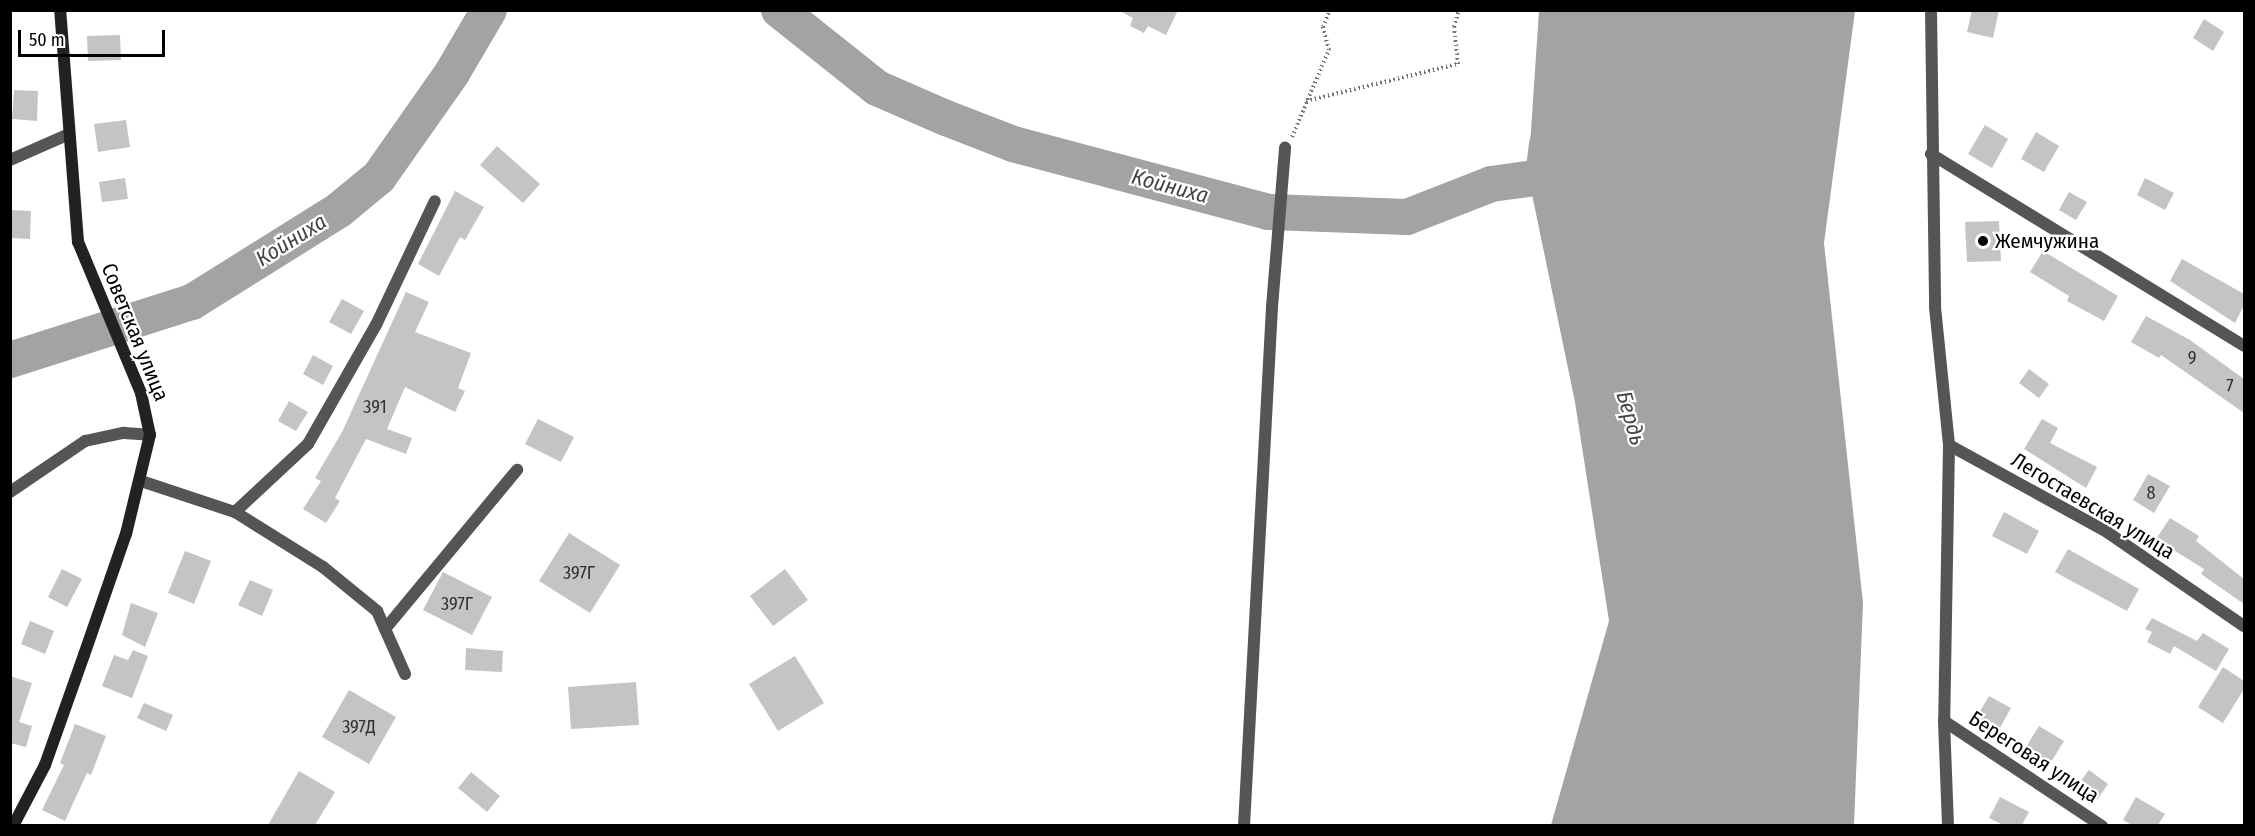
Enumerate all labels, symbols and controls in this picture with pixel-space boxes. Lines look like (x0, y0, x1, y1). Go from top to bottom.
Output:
scale bar (21, 18, 168, 56)
text: 50 m (29, 29, 65, 51)
water label: Койниха (1129, 163, 1211, 209)
water label: Койниха (251, 208, 331, 272)
place label: Жемчужина (1995, 228, 2099, 254)
marker: Жемчужина (1976, 234, 1990, 248)
street label: Советская улица (96, 259, 174, 405)
house number: 9 (2188, 347, 2196, 369)
house number: 7 (2226, 375, 2234, 397)
water label: Бердь (1611, 388, 1651, 448)
house number: 391 (363, 396, 387, 418)
street label: Легостаевская улица (2007, 447, 2179, 565)
house number: 8 (2147, 482, 2155, 504)
house number: 397Г (563, 562, 595, 584)
house number: 397Г (441, 593, 473, 615)
street label: Береговая улица (1964, 706, 2104, 808)
house number: 397Д (342, 716, 376, 738)

